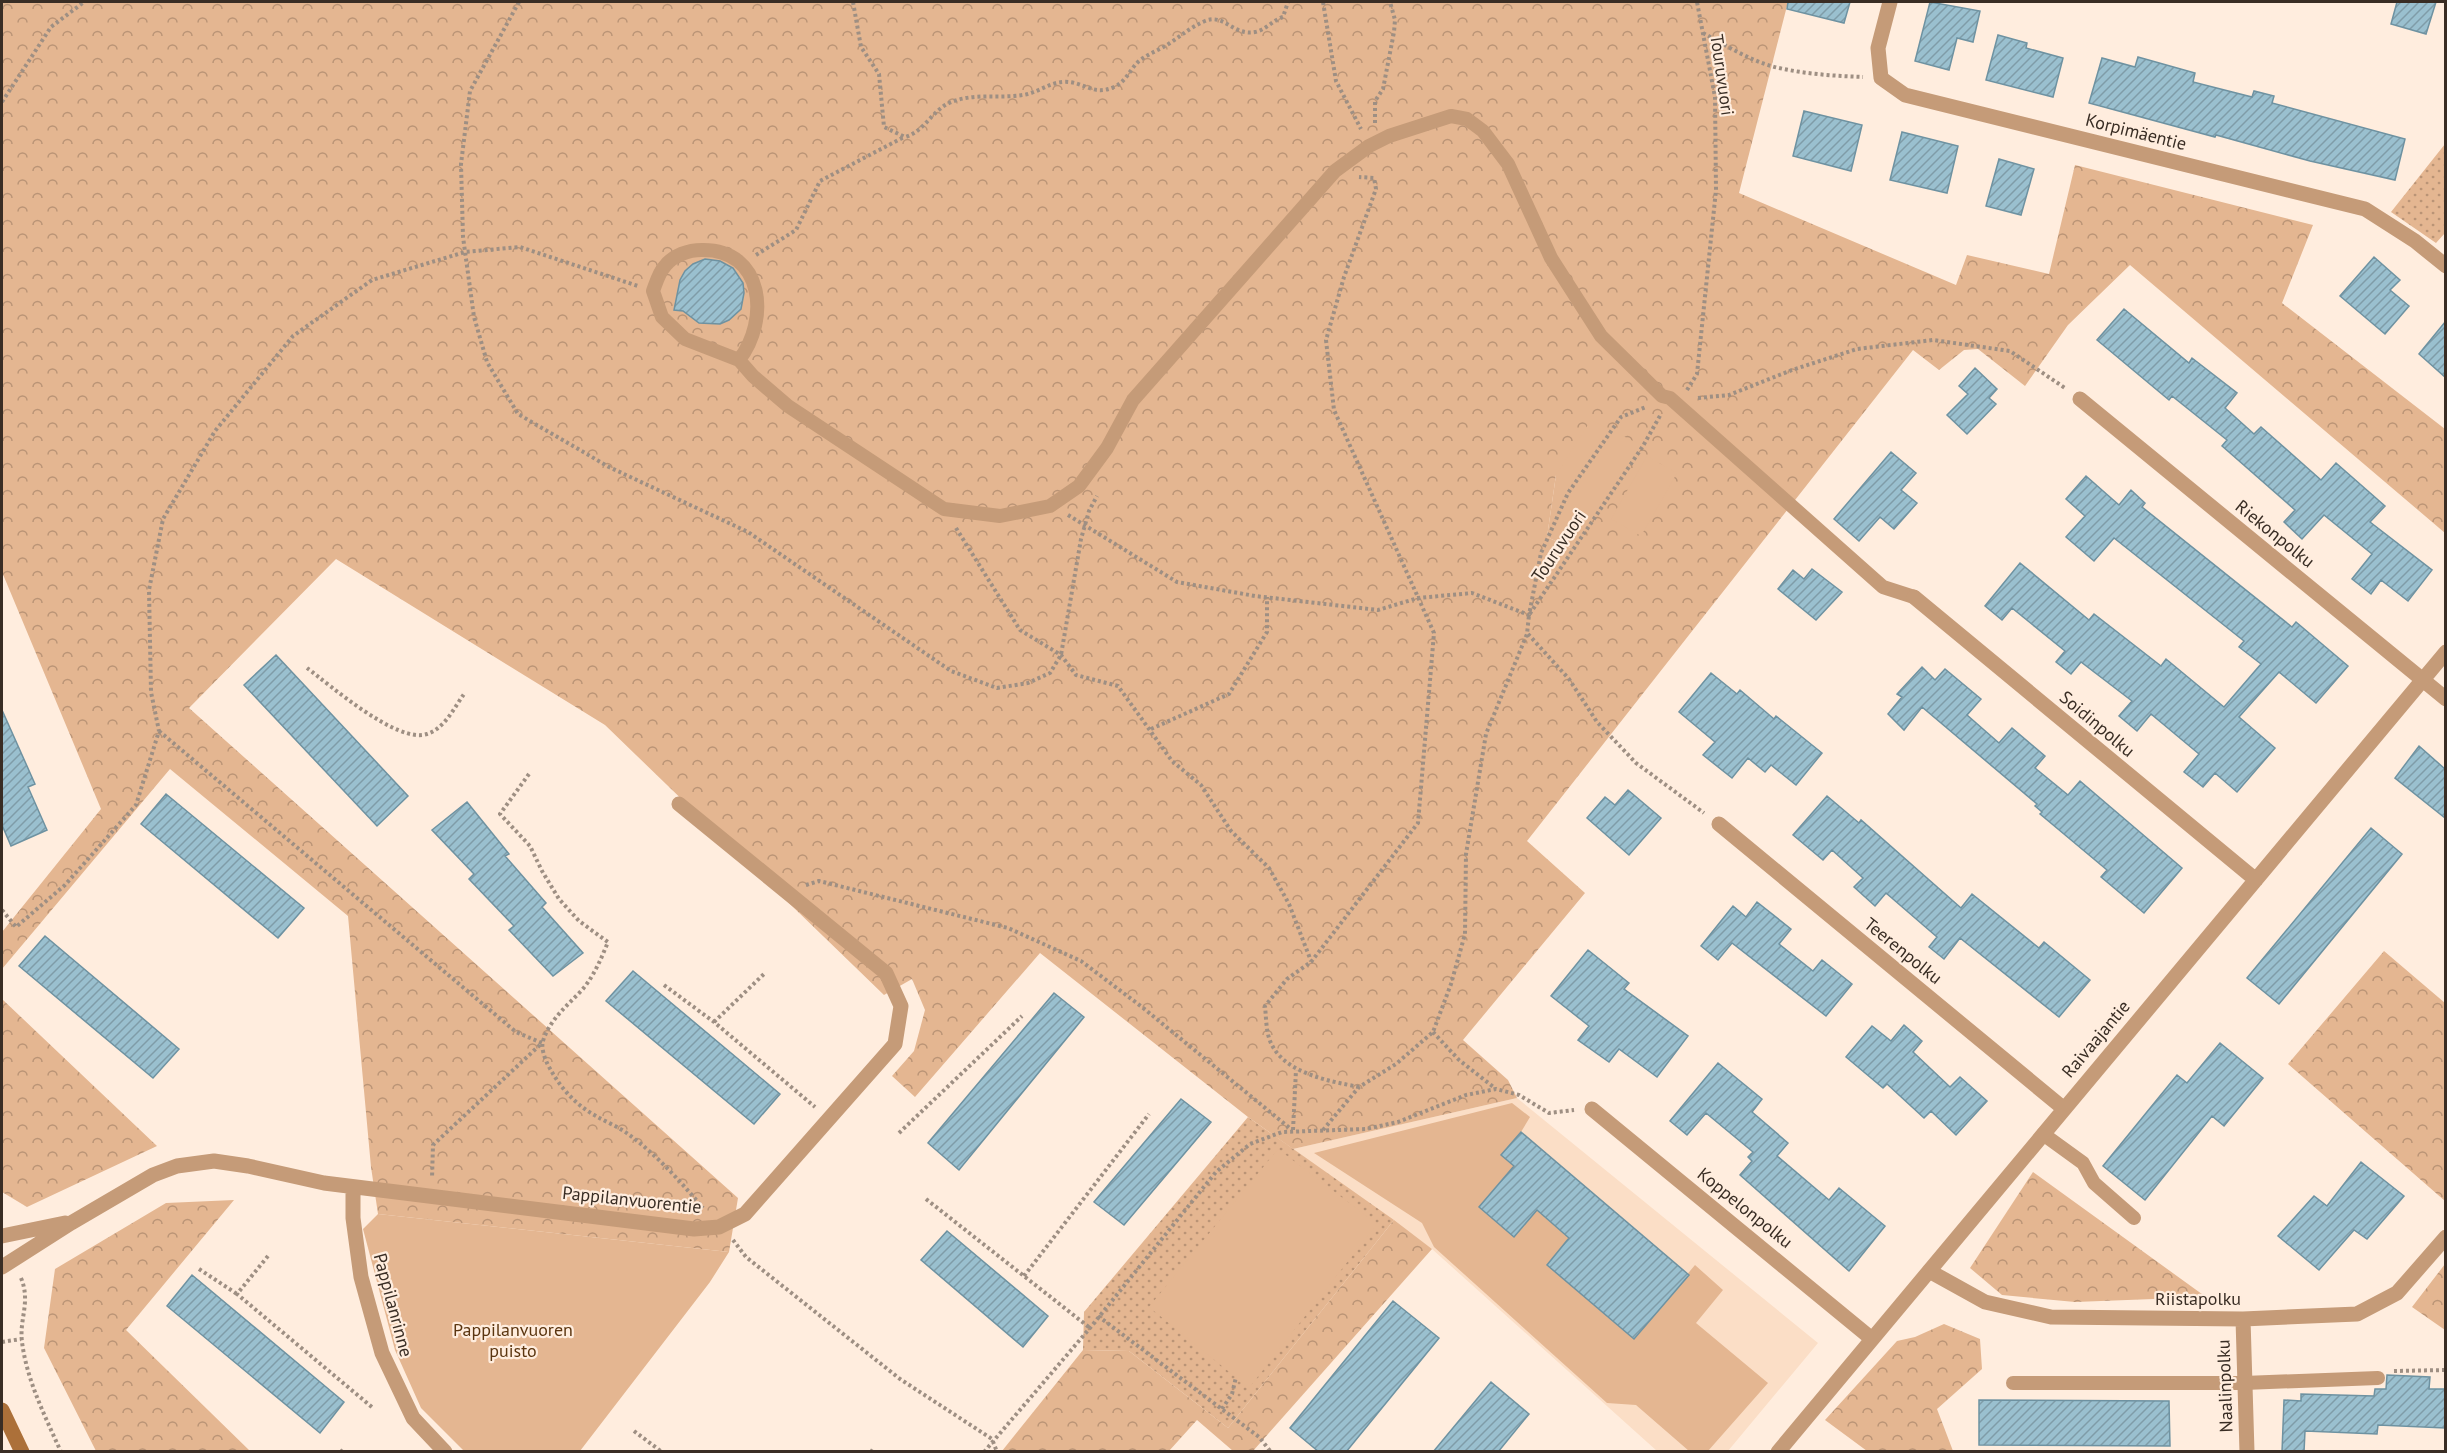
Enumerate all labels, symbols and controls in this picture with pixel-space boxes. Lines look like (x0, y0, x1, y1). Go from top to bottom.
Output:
street label: Touruvuori (1705, 33, 1740, 117)
street label: Korpimäentie (2083, 108, 2189, 155)
street label: Riekonpolku (2231, 495, 2320, 573)
street label: Touruvuori (1526, 505, 1591, 586)
street label: Soidinpolku (2055, 685, 2140, 762)
street label: Teerenpolku (1860, 912, 1947, 989)
street label: Raivaajantie (2056, 995, 2135, 1082)
street label: Koppelonpolku (1693, 1162, 1798, 1253)
street label: Pappilanvuorentie (561, 1181, 703, 1218)
street label: Pappilanrinne (369, 1250, 418, 1359)
street label: Riistapolku (2155, 1287, 2241, 1310)
park label: Pappilanvuoren puisto (453, 1318, 573, 1362)
street label: Naalinpolku (2211, 1339, 2238, 1433)

